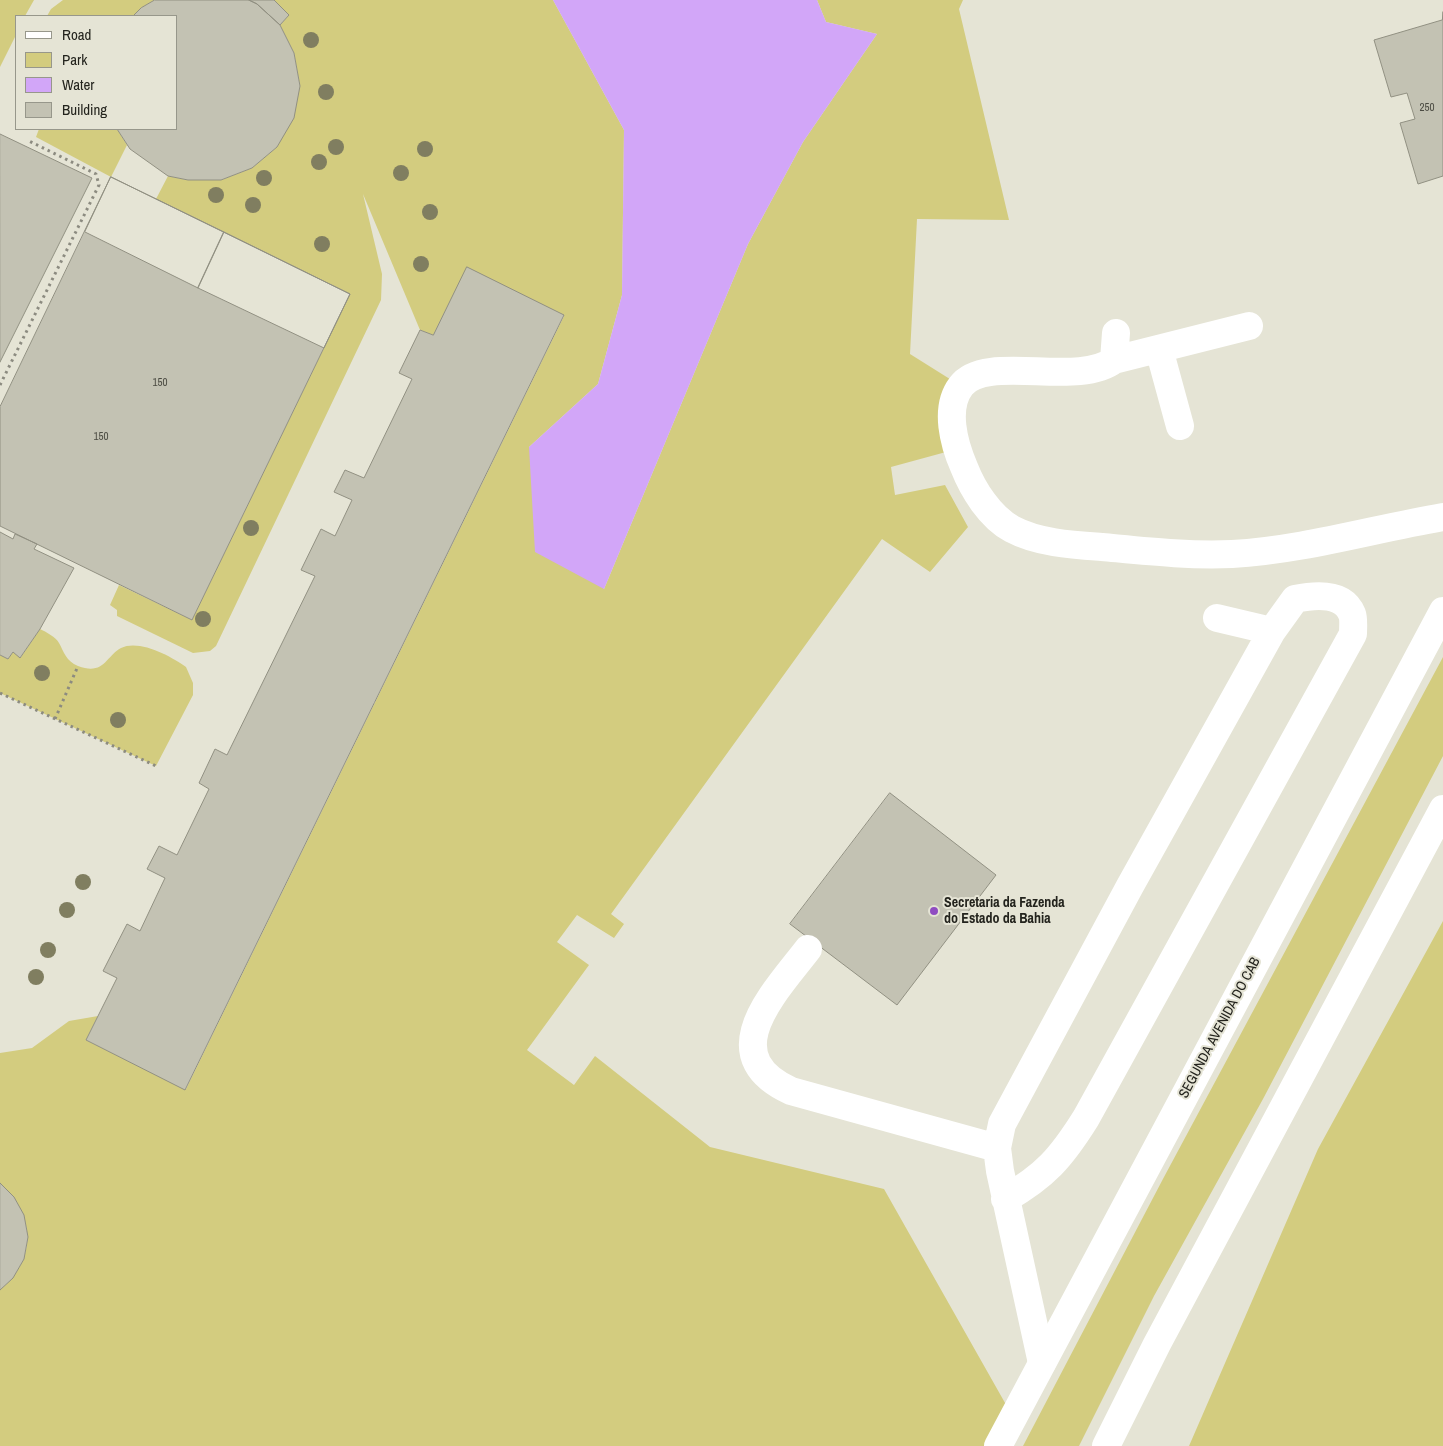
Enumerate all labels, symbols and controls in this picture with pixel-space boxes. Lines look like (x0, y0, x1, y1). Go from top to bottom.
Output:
legend (15, 15, 178, 130)
text: Road (62, 24, 91, 45)
text: Park (62, 49, 87, 70)
text: Water (62, 74, 94, 95)
text: Building (62, 99, 107, 120)
house number: 250 (1419, 101, 1435, 115)
house number: 150 (152, 376, 168, 390)
house number: 150 (93, 430, 109, 444)
place label: Secretaria da Fazenda do Estado da Bahia (944, 895, 1065, 928)
marker: Secretaria da Fazenda do Estado da Bahia (928, 905, 940, 917)
street label: SEGUNDA AVENIDA DO CAB (1176, 955, 1264, 1101)

